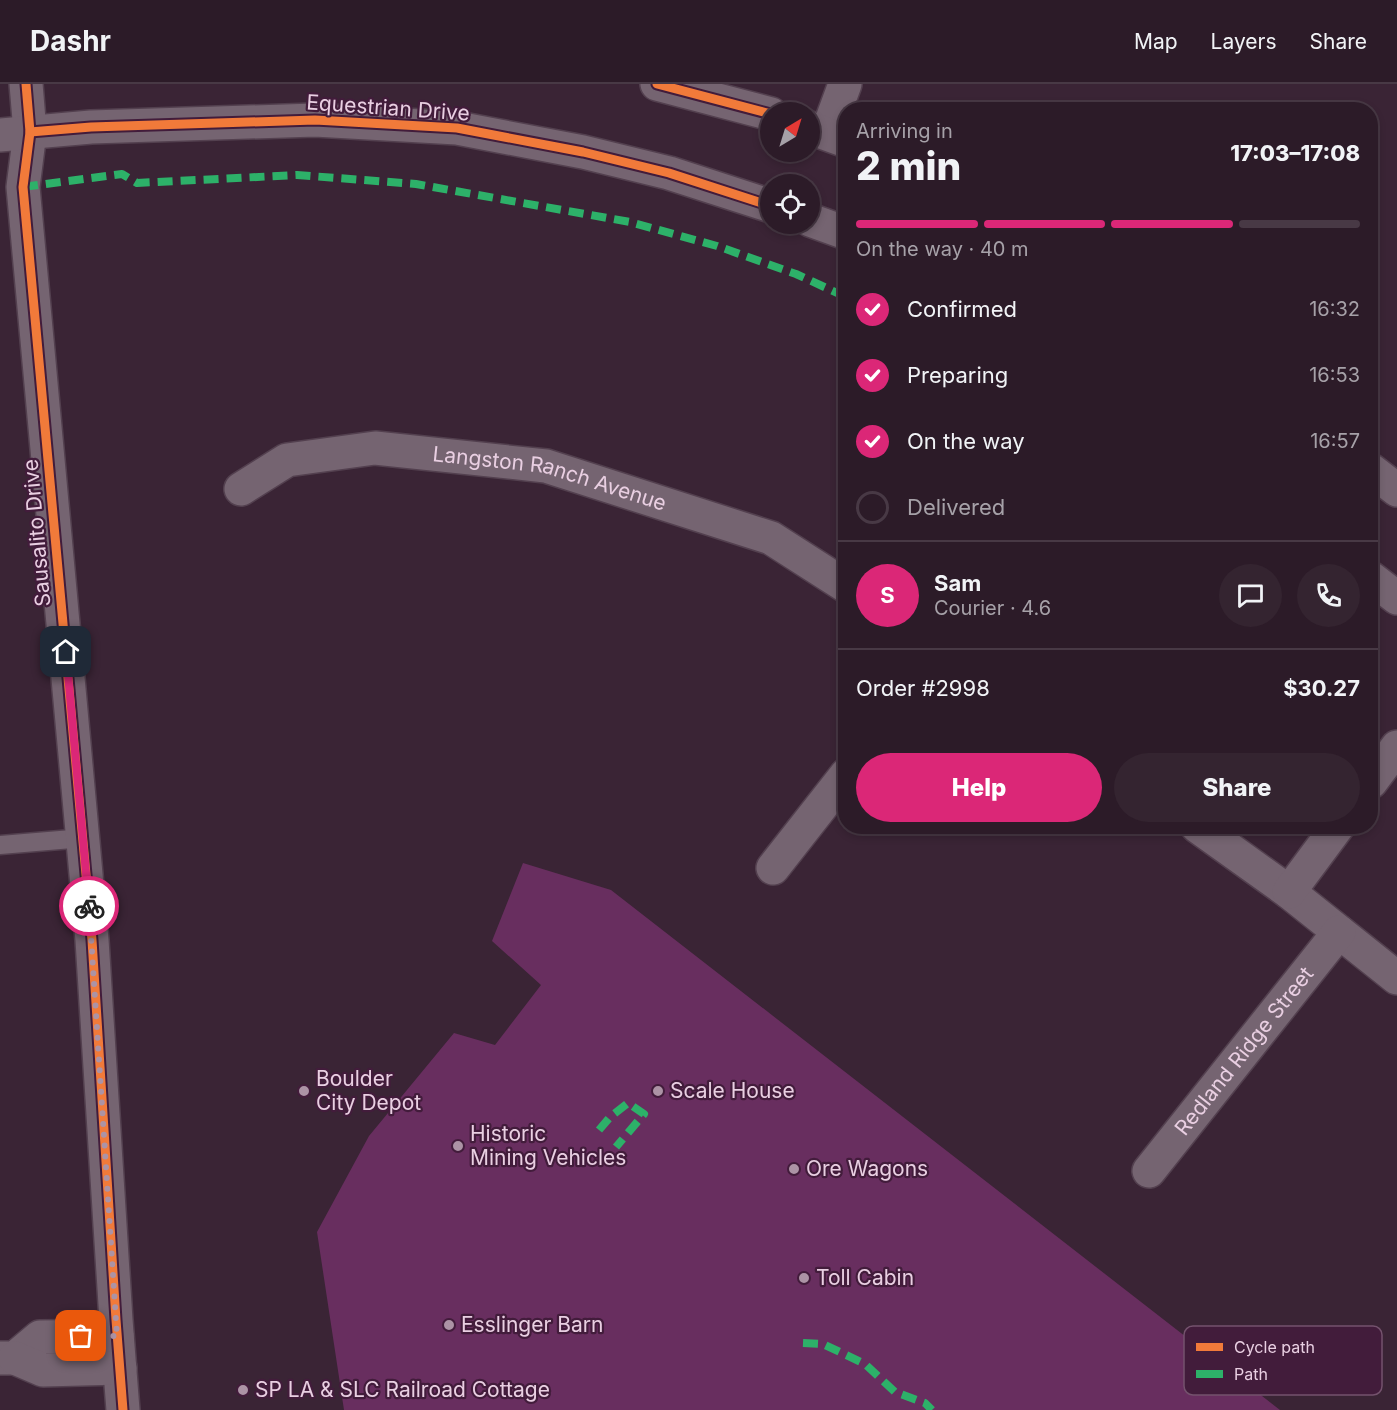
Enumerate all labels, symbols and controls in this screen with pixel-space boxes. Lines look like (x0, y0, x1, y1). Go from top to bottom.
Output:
text: Dashr (30, 24, 111, 58)
text: Map (1134, 29, 1178, 54)
text: Layers (1211, 29, 1277, 54)
text: Share (1310, 29, 1367, 54)
street label: Equestrian Drive (306, 89, 471, 126)
north arrow (760, 102, 820, 162)
map controls (760, 102, 820, 234)
text: Arriving in (856, 119, 953, 143)
text: 17:03–17:08 (1230, 140, 1360, 166)
text: 2 min (856, 142, 961, 189)
button: locate (760, 174, 820, 234)
text: On the way · 40 m (856, 237, 1029, 261)
icon: check (856, 293, 889, 326)
text: Confirmed (907, 296, 1017, 322)
text: 16:32 (1309, 297, 1360, 321)
icon: check (856, 359, 889, 392)
text: Preparing (907, 362, 1008, 388)
text: 16:53 (1309, 363, 1360, 387)
icon: check (856, 425, 889, 458)
text: On the way (907, 428, 1025, 454)
text: 16:57 (1310, 429, 1360, 453)
street label: Langston Ranch Avenue (431, 441, 670, 516)
street label: Sausalito Drive (18, 458, 55, 608)
text: Delivered (907, 494, 1005, 520)
button: chat (1219, 564, 1282, 627)
button: phone (1297, 564, 1360, 627)
text: Sam (934, 570, 981, 596)
text: S (880, 582, 895, 608)
text: Courier · 4.6 (934, 596, 1051, 620)
pin (40, 626, 91, 677)
icon: home (49, 635, 82, 668)
text: Order #2998 (856, 675, 990, 701)
text: $30.27 (1283, 675, 1360, 701)
button: Help (856, 753, 1102, 822)
button: Share (1114, 753, 1360, 822)
courier (59, 876, 119, 936)
icon: bike (73, 890, 106, 923)
street label: Redland Ridge Street (1169, 962, 1318, 1140)
place label: Boulder City Depot (316, 1066, 421, 1115)
place label: Scale House (670, 1078, 795, 1103)
marker: Boulder City Depot (297, 1084, 311, 1098)
marker: Scale House (651, 1084, 665, 1098)
place label: Historic Mining Vehicles (470, 1121, 626, 1170)
marker: Historic Mining Vehicles (451, 1139, 465, 1153)
place label: Ore Wagons (806, 1156, 928, 1181)
marker: Ore Wagons (787, 1162, 801, 1176)
place label: Toll Cabin (816, 1265, 914, 1290)
marker: Toll Cabin (797, 1271, 811, 1285)
pin (55, 1310, 106, 1361)
place label: Esslinger Barn (461, 1312, 603, 1337)
marker: Esslinger Barn (442, 1318, 456, 1332)
icon: bag (64, 1319, 97, 1352)
legend (1184, 1326, 1382, 1395)
text: Cycle path (1234, 1337, 1315, 1357)
text: Path (1234, 1364, 1268, 1384)
place label: SP LA & SLC Railroad Cottage (255, 1377, 550, 1402)
marker: SP LA & SLC Railroad Cottage (236, 1383, 250, 1397)

